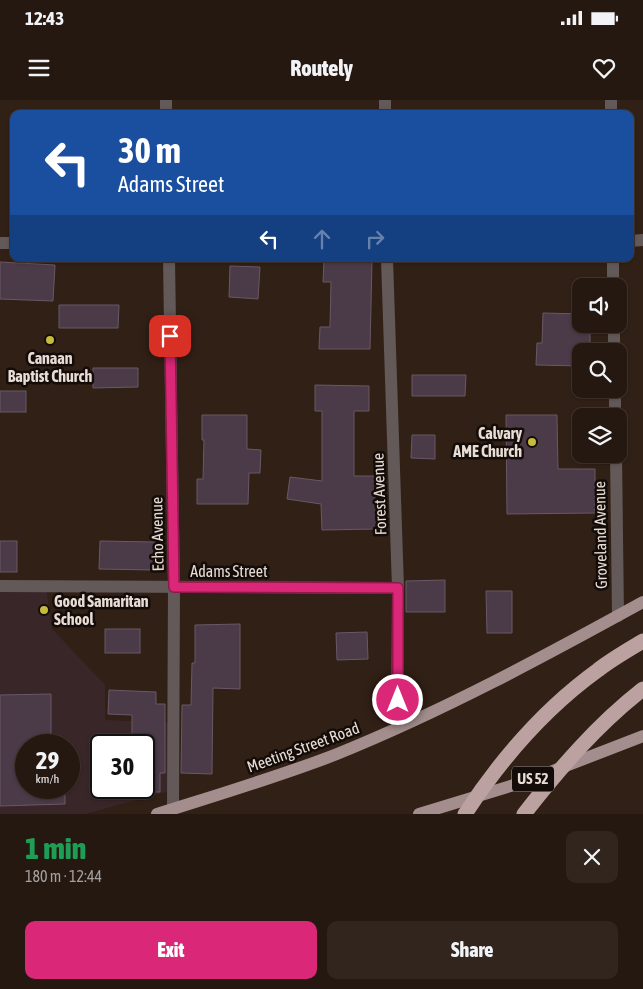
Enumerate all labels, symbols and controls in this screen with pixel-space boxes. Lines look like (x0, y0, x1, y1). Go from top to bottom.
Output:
text: 12:43 (25, 7, 64, 29)
icon: menu (25, 54, 53, 82)
icon: heart (590, 54, 618, 82)
text: Routely (290, 55, 353, 81)
icon: left (35, 130, 100, 195)
text: 30 m (118, 130, 181, 170)
text: Adams Street (118, 171, 224, 197)
icon: left (255, 225, 283, 253)
icon: ahead (308, 225, 336, 253)
icon: right (361, 225, 389, 253)
map controls (572, 278, 627, 463)
button: sound (572, 278, 627, 333)
pin (149, 315, 191, 357)
icon: arrive (156, 322, 184, 350)
marker: Canaan Baptist Church (44, 334, 56, 346)
button: search (572, 343, 627, 398)
place label: Canaan Baptist Church (8, 349, 92, 385)
button: layers (572, 408, 627, 463)
place label: Calvary AME Church (452, 424, 522, 460)
marker: Calvary AME Church (526, 436, 538, 448)
street label: Forest Avenue (369, 453, 389, 535)
street label: Groveland Avenue (590, 481, 610, 589)
street label: Echo Avenue (147, 497, 167, 571)
street label: Adams Street (190, 562, 268, 580)
place label: Good Samaritan School (54, 592, 149, 628)
marker: Good Samaritan School (38, 604, 50, 616)
position arrow (371, 673, 423, 725)
street label: Meeting Street Road (244, 718, 362, 777)
speed limit sign: 30 (90, 734, 155, 799)
text: 29 (36, 746, 59, 774)
road number: US 52 (512, 766, 554, 792)
text: km/h (36, 772, 59, 786)
text: 1 min (25, 831, 86, 865)
button: close (566, 831, 618, 883)
text: 180 m · 12:44 (25, 867, 102, 885)
button: Exit (25, 921, 317, 979)
button: Share (327, 921, 618, 979)

